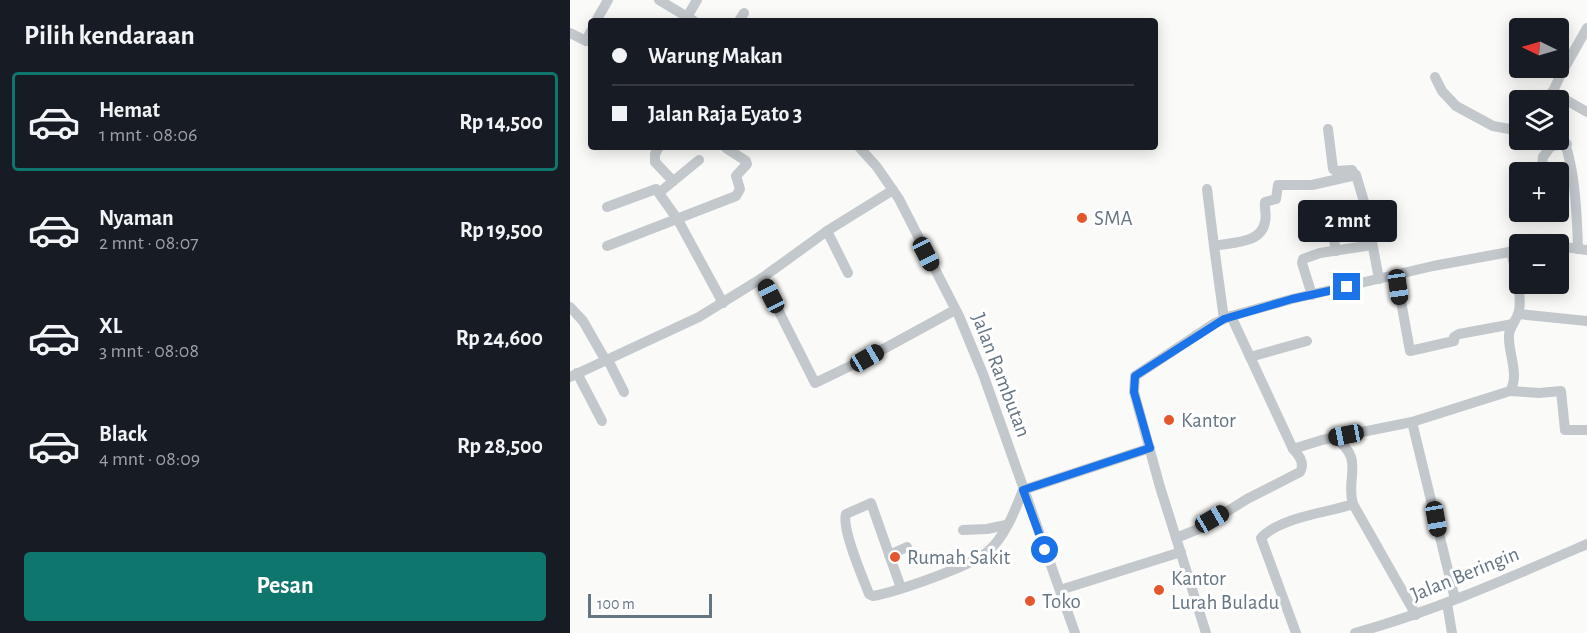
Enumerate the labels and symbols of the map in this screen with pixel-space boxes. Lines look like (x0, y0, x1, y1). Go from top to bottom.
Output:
north arrow (1509, 18, 1569, 78)
callout: 2 mnt (1298, 200, 1396, 242)
place label: SMA (1094, 208, 1133, 229)
marker: SMA (1075, 211, 1089, 225)
car (910, 234, 942, 274)
car (1387, 268, 1409, 306)
route end (1333, 273, 1360, 300)
car (755, 276, 787, 316)
street label: Jalan Rambutan (968, 310, 1034, 440)
car (847, 341, 887, 375)
place label: Kantor (1181, 410, 1236, 431)
marker: Kantor (1162, 413, 1176, 427)
car (1327, 423, 1365, 447)
car (1424, 500, 1448, 538)
car (1192, 502, 1232, 536)
route start (1031, 536, 1058, 563)
street label: Jalan Beringin (1408, 543, 1522, 605)
place label: Rumah Sakit (907, 547, 1010, 568)
marker: Rumah Sakit (888, 550, 902, 564)
place label: Kantor Lurah Buladu (1171, 568, 1280, 613)
marker: Kantor Lurah Buladu (1152, 583, 1166, 597)
scale bar (588, 591, 712, 618)
place label: Toko (1042, 591, 1081, 612)
marker: Toko (1023, 594, 1037, 608)

